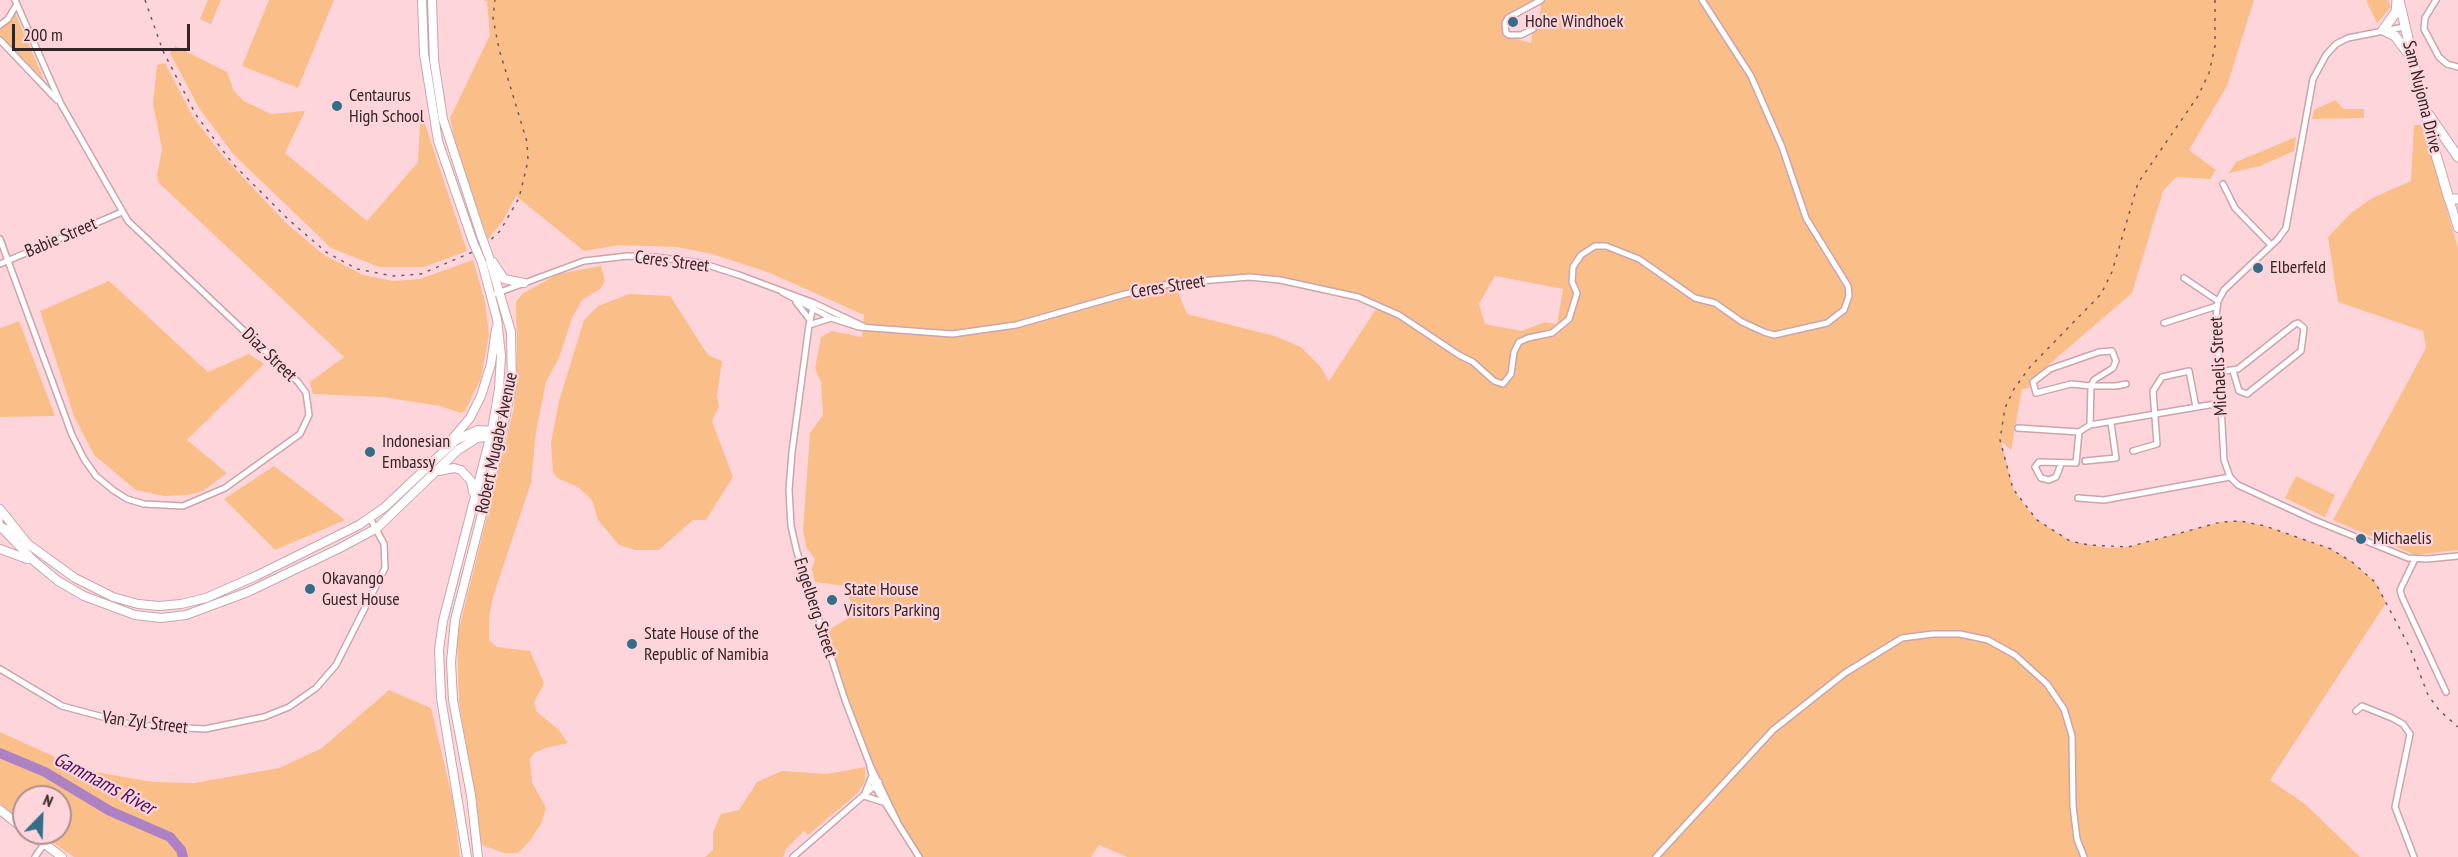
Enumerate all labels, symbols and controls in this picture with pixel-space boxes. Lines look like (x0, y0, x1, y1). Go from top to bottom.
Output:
place label: Hohe Windhoek (1525, 11, 1623, 33)
scale bar (15, 12, 194, 50)
marker: Hohe Windhoek (1506, 15, 1520, 29)
text: 200 m (23, 23, 63, 46)
street label: Sam Nujoma Drive (2398, 39, 2446, 155)
place label: Centaurus High School (349, 85, 424, 128)
marker: Centaurus High School (330, 99, 344, 113)
street label: Babie Street (22, 213, 100, 263)
street label: Ceres Street (634, 247, 710, 277)
place label: Elberfeld (2270, 257, 2326, 279)
marker: Elberfeld (2251, 261, 2265, 275)
street label: Ceres Street (1129, 270, 1207, 304)
street label: Michaelis Street (2206, 316, 2232, 416)
street label: Diaz Street (237, 324, 301, 386)
street label: Robert Mugabe Avenue (471, 370, 523, 516)
place label: Indonesian Embassy (382, 431, 450, 474)
marker: Indonesian Embassy (363, 445, 377, 459)
place label: Michaelis (2373, 528, 2432, 550)
marker: Michaelis (2354, 532, 2368, 546)
street label: Engelberg Street (789, 555, 841, 661)
place label: Okavango Guest House (322, 568, 400, 610)
place label: State House Visitors Parking (844, 579, 940, 622)
marker: Okavango Guest House (303, 582, 317, 596)
marker: State House Visitors Parking (825, 593, 839, 607)
place label: State House of the Republic of Namibia (644, 623, 769, 666)
marker: State House of the Republic of Namibia (625, 637, 639, 651)
street label: Van Zyl Street (101, 707, 189, 739)
water label: Gammams River (49, 747, 159, 821)
north arrow (12, 785, 72, 845)
text: N (40, 789, 56, 811)

